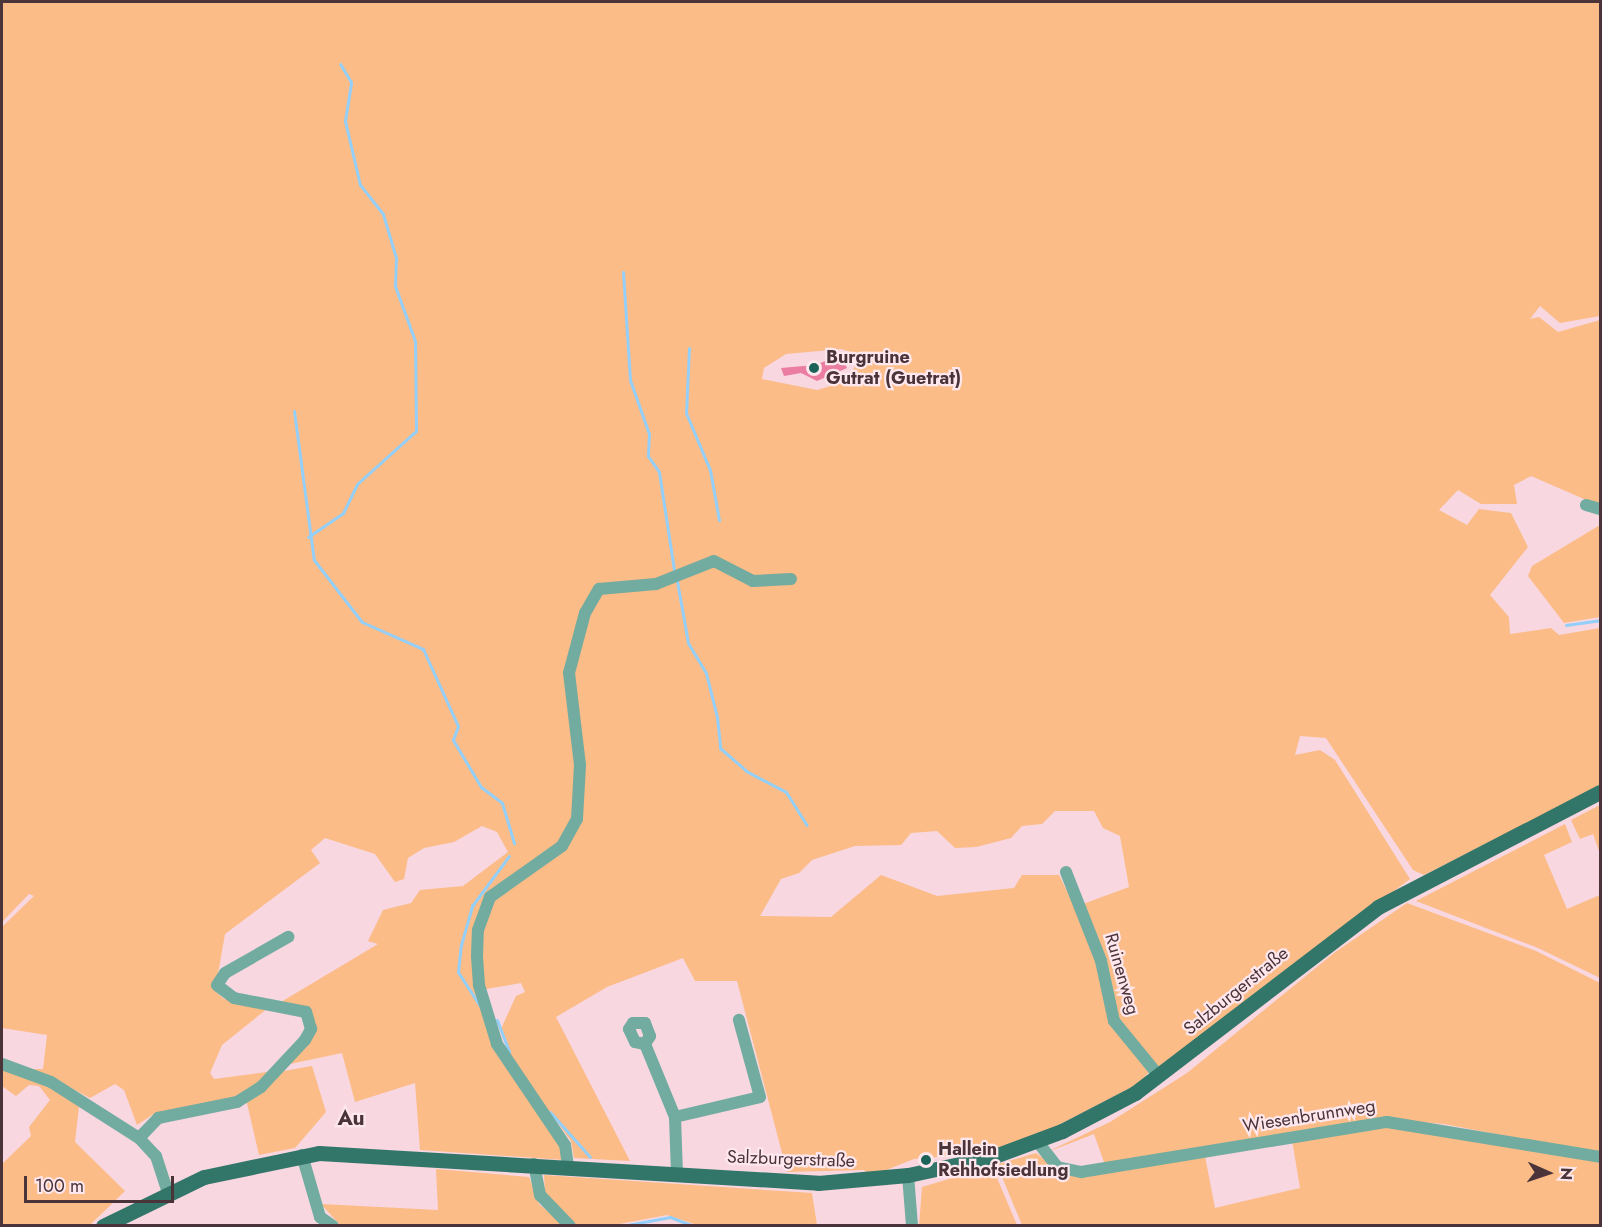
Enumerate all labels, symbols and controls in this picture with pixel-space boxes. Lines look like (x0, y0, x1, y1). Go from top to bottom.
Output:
place label: Burgruine Gutrat (Guetrat) (826, 347, 961, 389)
marker: Burgruine Gutrat (Guetrat) (807, 361, 821, 375)
street label: Ruinenweg (1100, 931, 1144, 1017)
street label: Salzburgerstraße (1179, 942, 1293, 1040)
street label: Wiesenbrunnweg (1241, 1095, 1377, 1137)
district label: Au (337, 1105, 365, 1131)
place label: Hallein Rehhofsiedlung (938, 1139, 1068, 1182)
north arrow (1518, 1143, 1578, 1203)
street label: Salzburgerstraße (727, 1146, 855, 1172)
marker: Hallein Rehhofsiedlung (919, 1153, 933, 1167)
scale bar (27, 1164, 177, 1202)
text: N (1555, 1167, 1578, 1181)
text: 100 m (35, 1173, 84, 1199)

